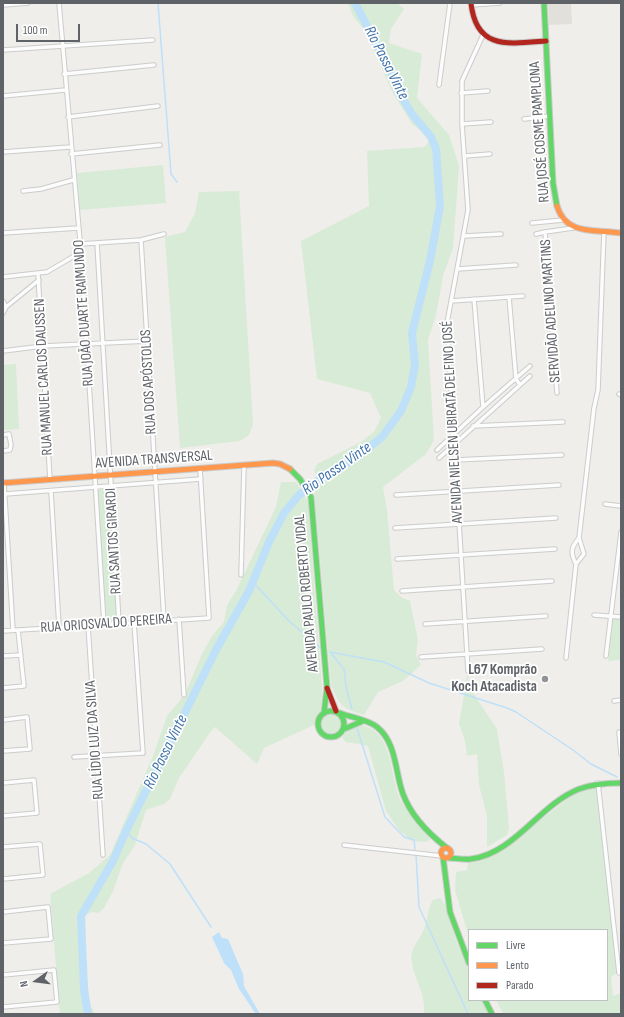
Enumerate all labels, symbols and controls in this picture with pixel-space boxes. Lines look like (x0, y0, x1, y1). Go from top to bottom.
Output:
scale bar (18, 16, 82, 42)
text: 100 m (23, 23, 48, 38)
water label: Rio Passa Vinte (359, 23, 413, 103)
street label: RUA JOSÉ COSME PAMPLONA (526, 61, 554, 203)
street label: RUA JOÃO DUARTE RAIMUNDO (70, 239, 98, 387)
street label: SERVIDÃO ADELINO MARTINS (537, 239, 565, 383)
street label: RUA MANUEL CARLOS DAUSSEN (31, 298, 57, 456)
street label: AVENIDA NIELSEN UBIRATÃ DELFINO JOSÉ (439, 320, 467, 524)
street label: RUA DOS APÓSTOLOS (137, 329, 161, 435)
water label: Rio Passa Vinte (299, 438, 375, 500)
street label: AVENIDA TRANSVERSAL (95, 447, 213, 473)
street label: RUA SANTOS GIRARDI (102, 487, 126, 595)
street label: AVENIDA PAULO ROBERTO VIDAL (291, 513, 323, 673)
street label: RUA ORIOSVALDO PEREIRA (40, 610, 172, 638)
place label: L67 Komprão Koch Atacadista (451, 661, 537, 696)
marker: L67 Komprão Koch Atacadista (540, 674, 550, 684)
street label: RUA LÍDIO LUIZ DA SILVA (82, 680, 108, 800)
water label: Rio Passa Vinte (140, 712, 192, 792)
legend (468, 929, 608, 1001)
text: Livre (506, 938, 525, 953)
text: Lento (506, 958, 529, 973)
north arrow (16, 961, 56, 1001)
text: Parado (506, 978, 533, 993)
text: N (17, 980, 31, 988)

